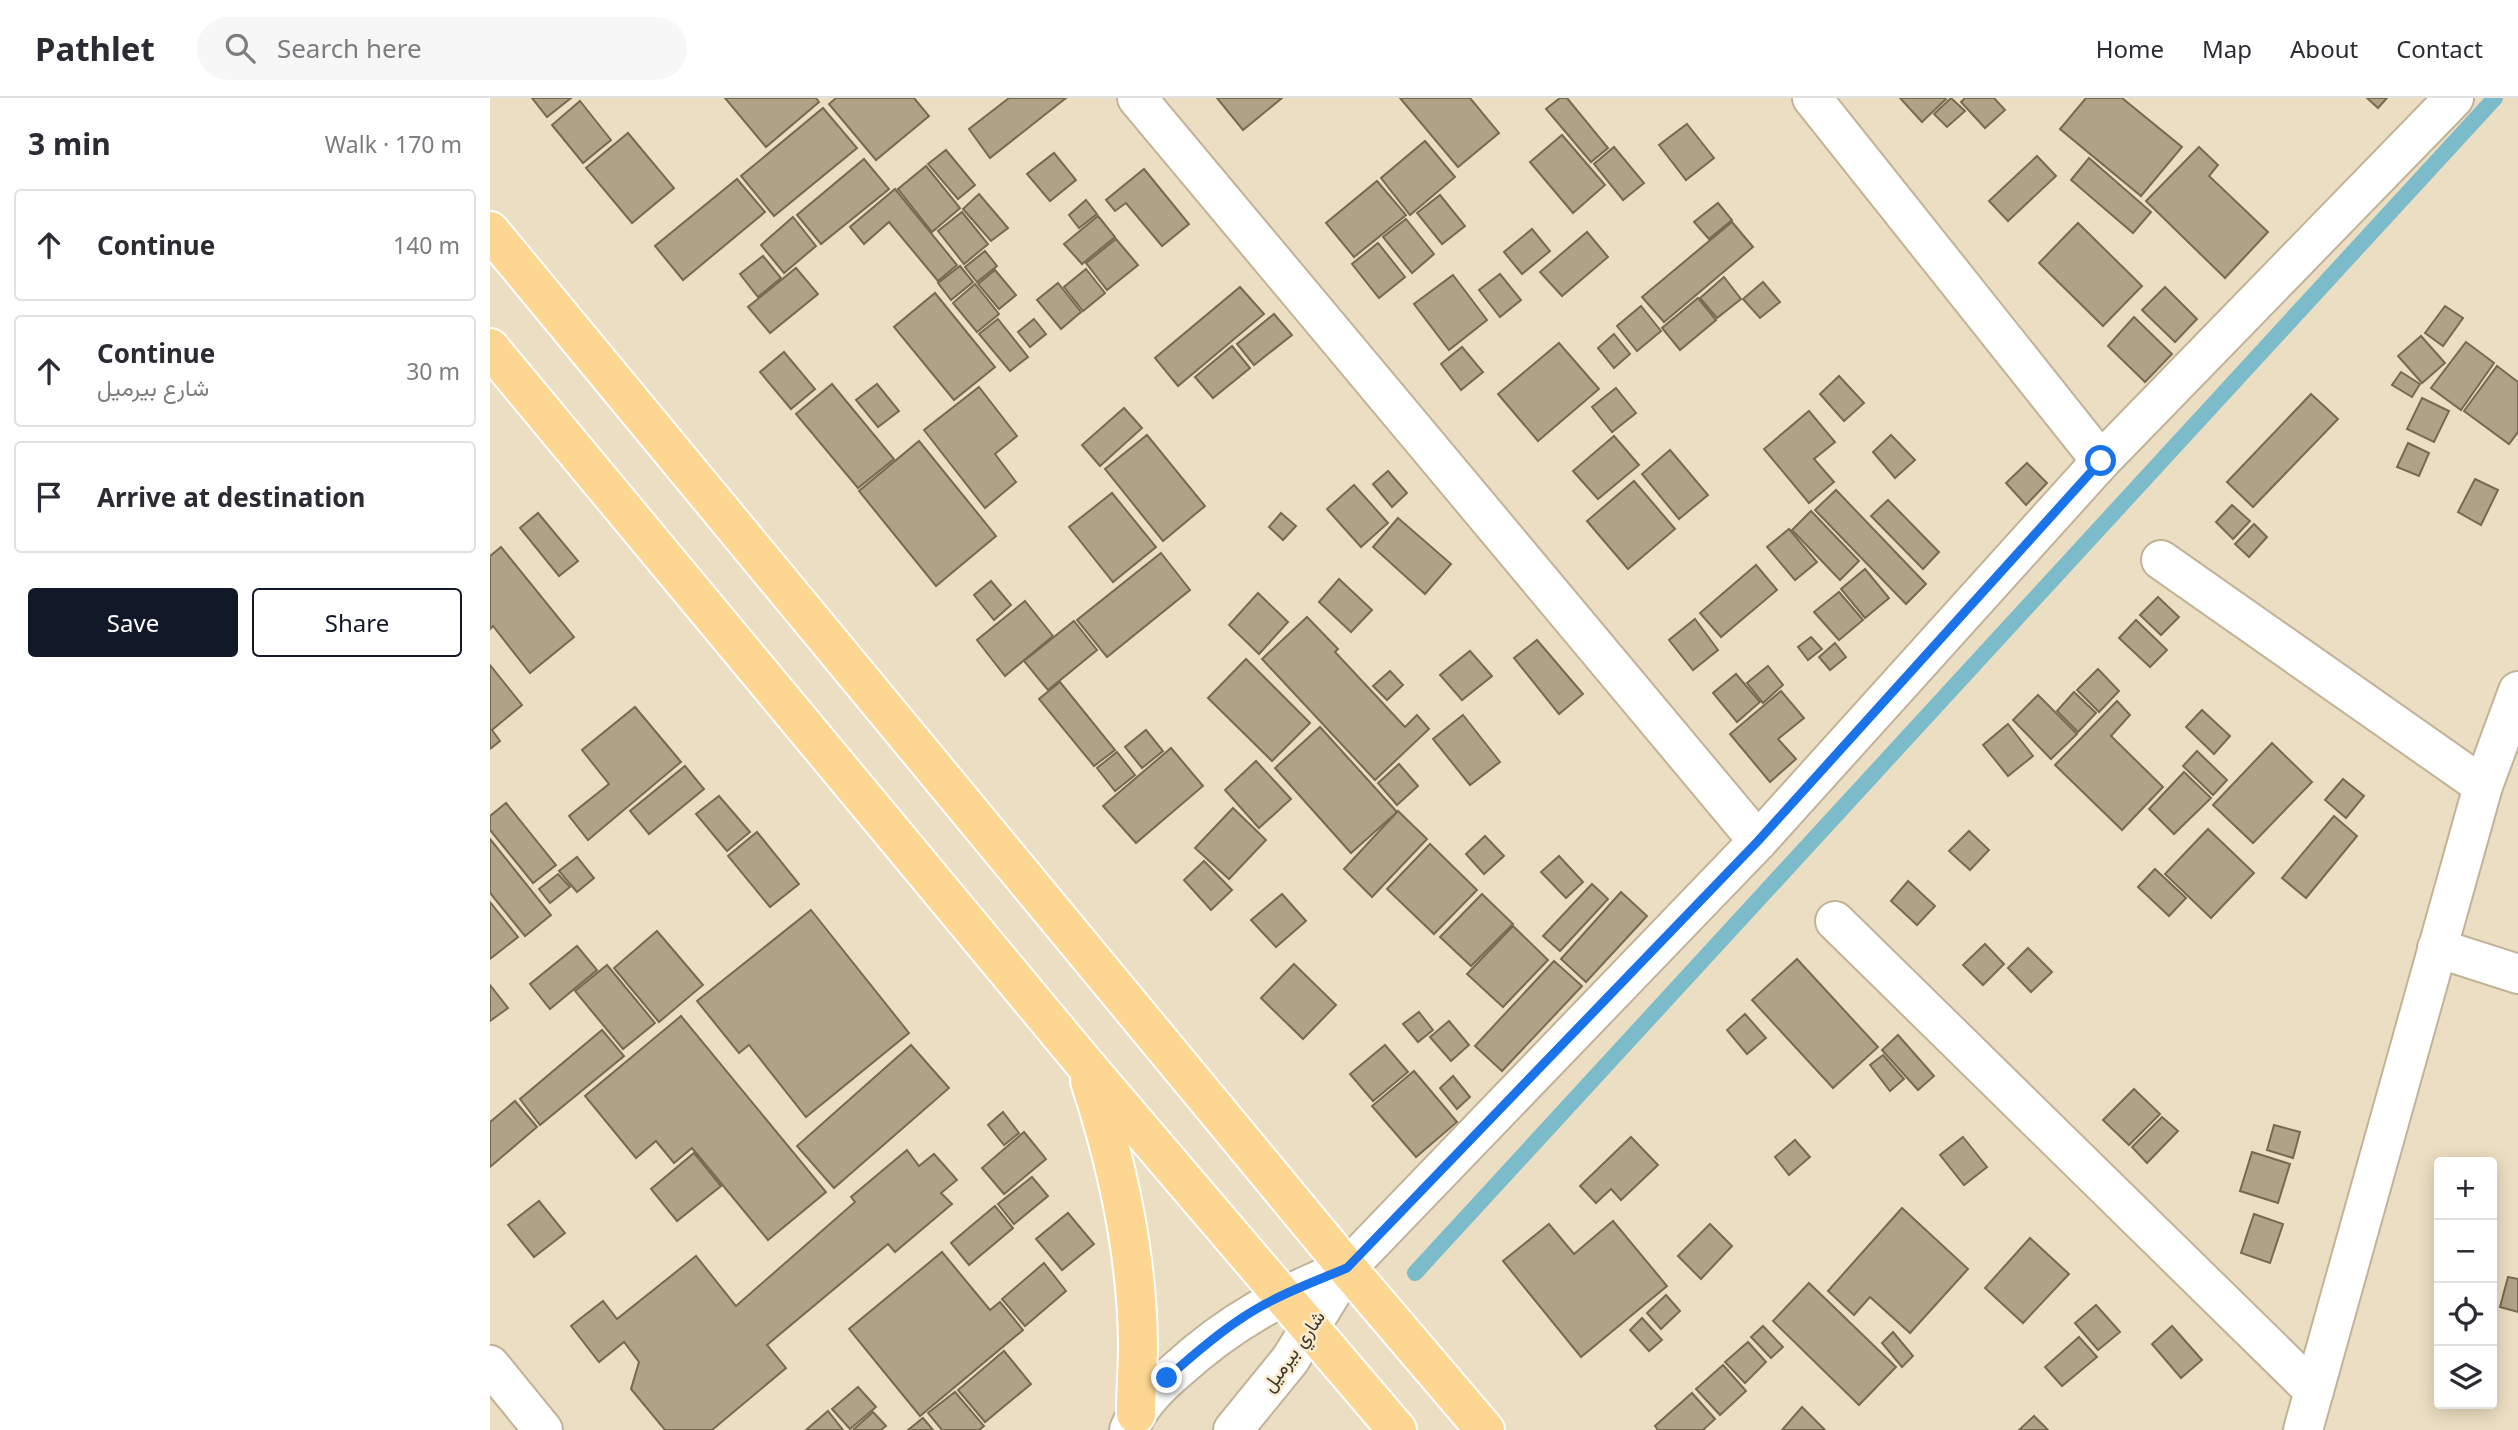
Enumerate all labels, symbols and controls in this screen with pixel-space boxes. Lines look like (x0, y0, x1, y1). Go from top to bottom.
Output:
search box (197, 17, 687, 80)
text: Pathlet (35, 26, 155, 71)
icon: search (221, 29, 259, 67)
text: Search here (277, 30, 422, 66)
text: Home (2096, 32, 2164, 65)
text: Map (2202, 32, 2252, 65)
text: About (2290, 32, 2358, 65)
text: Contact (2396, 32, 2483, 65)
text: 3 min (28, 123, 111, 164)
text: Walk · 170 m (325, 128, 462, 160)
icon: ahead (30, 226, 68, 264)
text: Continue (97, 227, 215, 263)
text: 140 m (393, 229, 460, 261)
text: Continue (97, 335, 215, 371)
icon: ahead (30, 352, 68, 390)
text: 30 m (406, 355, 460, 387)
text: شارع بيرميل (97, 371, 209, 403)
route start (2085, 445, 2116, 476)
icon: arrive (30, 478, 68, 516)
text: Arrive at destination (97, 479, 366, 515)
button: Save (28, 588, 238, 657)
button: Share (252, 588, 462, 657)
map controls (2434, 1157, 2497, 1409)
button: + (2434, 1157, 2497, 1220)
button: − (2434, 1220, 2497, 1283)
button: locate (2434, 1283, 2497, 1346)
street label: شاري بيرميل (1255, 1305, 1333, 1399)
button: layers (2434, 1346, 2497, 1409)
route end (1151, 1362, 1182, 1393)

